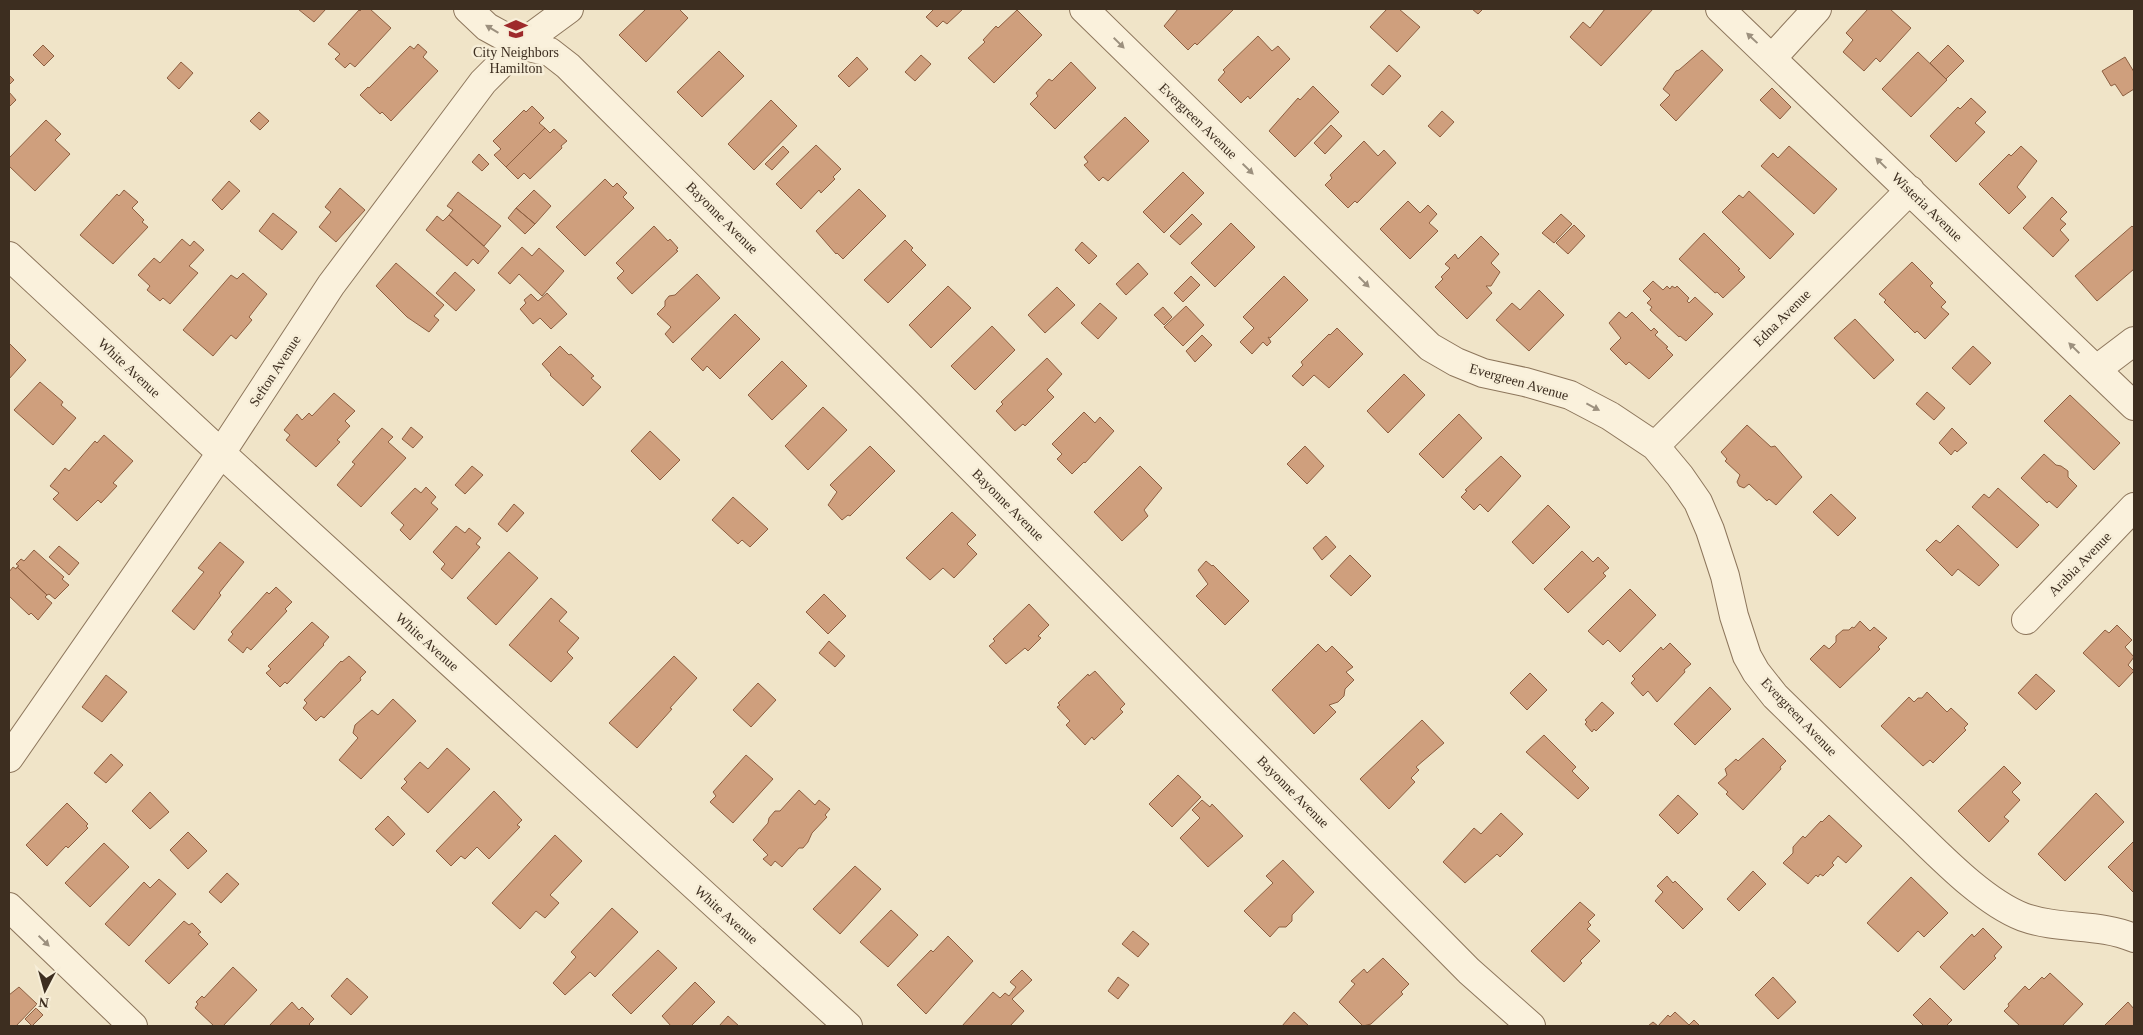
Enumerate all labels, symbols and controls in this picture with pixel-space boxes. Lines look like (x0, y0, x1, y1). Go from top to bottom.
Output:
school or university icon: City Neighbors Hamilton (503, 16, 529, 42)
one-way arrow (486, 24, 499, 34)
one-way arrow (1746, 32, 1758, 44)
one-way arrow (1113, 37, 1125, 49)
place label: City Neighbors Hamilton (473, 45, 559, 76)
street label: Evergreen Avenue (1156, 80, 1240, 162)
one-way arrow (1876, 157, 1888, 169)
one-way arrow (1241, 163, 1253, 175)
street label: Wisteria Avenue (1889, 170, 1965, 244)
street label: Bayonne Avenue (683, 179, 761, 257)
one-way arrow (1358, 276, 1370, 288)
street label: Edna Avenue (1751, 287, 1813, 349)
street label: Sefton Avenue (246, 333, 304, 409)
street label: White Avenue (95, 335, 163, 401)
one-way arrow (2069, 342, 2081, 354)
street label: Evergreen Avenue (1468, 361, 1570, 403)
one-way arrow (1586, 403, 1600, 411)
street label: Bayonne Avenue (969, 466, 1047, 544)
street label: Arabia Avenue (2046, 529, 2114, 599)
street label: White Avenue (392, 610, 462, 674)
street label: Evergreen Avenue (1758, 675, 1840, 759)
street label: Bayonne Avenue (1254, 753, 1332, 831)
street label: White Avenue (691, 883, 761, 947)
one-way arrow (38, 935, 50, 947)
north arrow (20, 965, 70, 1015)
text: N (38, 994, 50, 1010)

